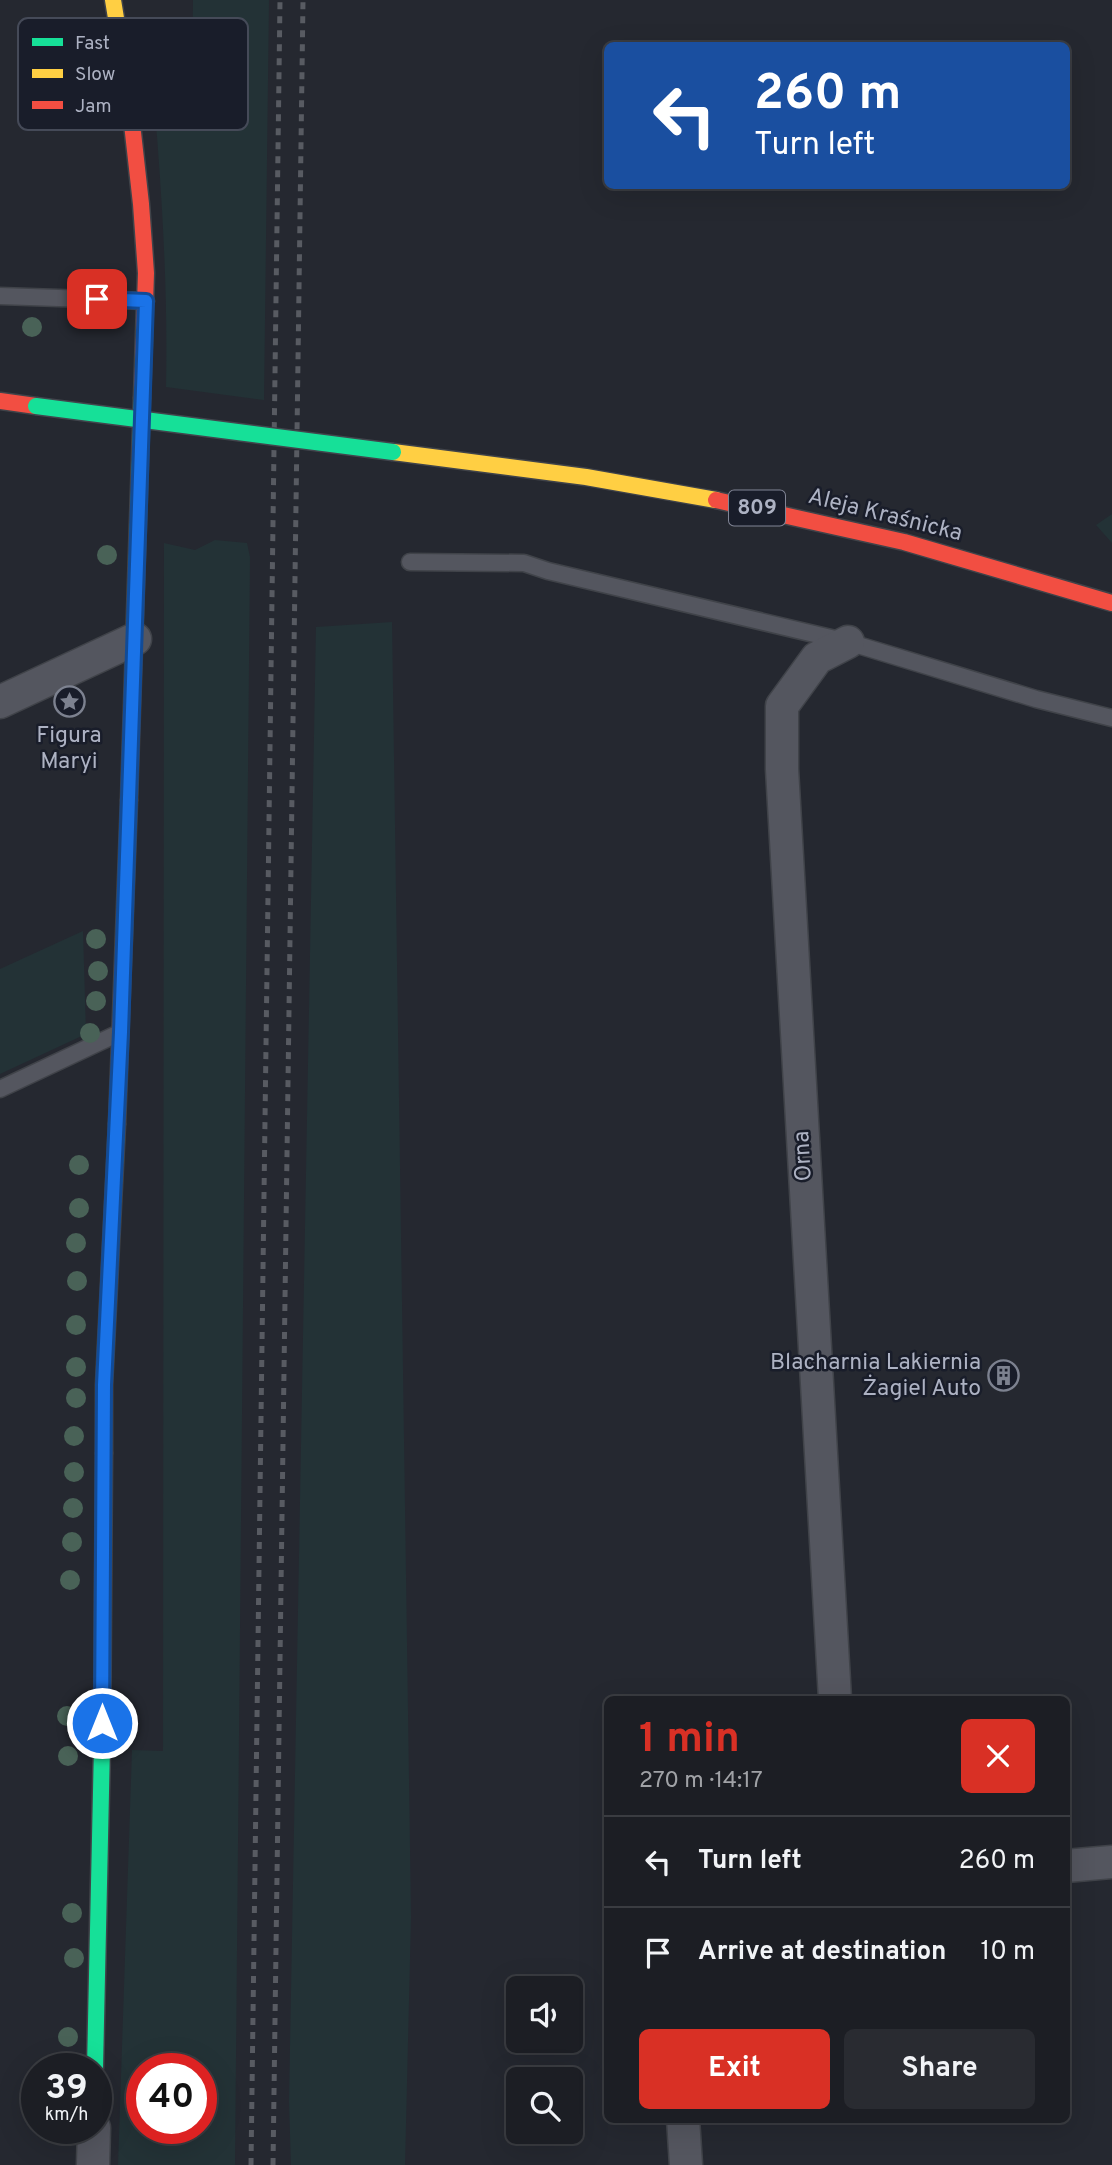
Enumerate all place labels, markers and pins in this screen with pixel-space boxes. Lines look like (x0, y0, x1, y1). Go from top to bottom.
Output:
pin (67, 269, 127, 329)
place icon: Figura Maryi (52, 685, 86, 719)
place label: Figura Maryi (36, 722, 102, 777)
place label: Blacharnia Lakiernia Żagiel Auto (770, 1349, 981, 1404)
building icon: Blacharnia Lakiernia Żagiel Auto (987, 1359, 1021, 1393)

